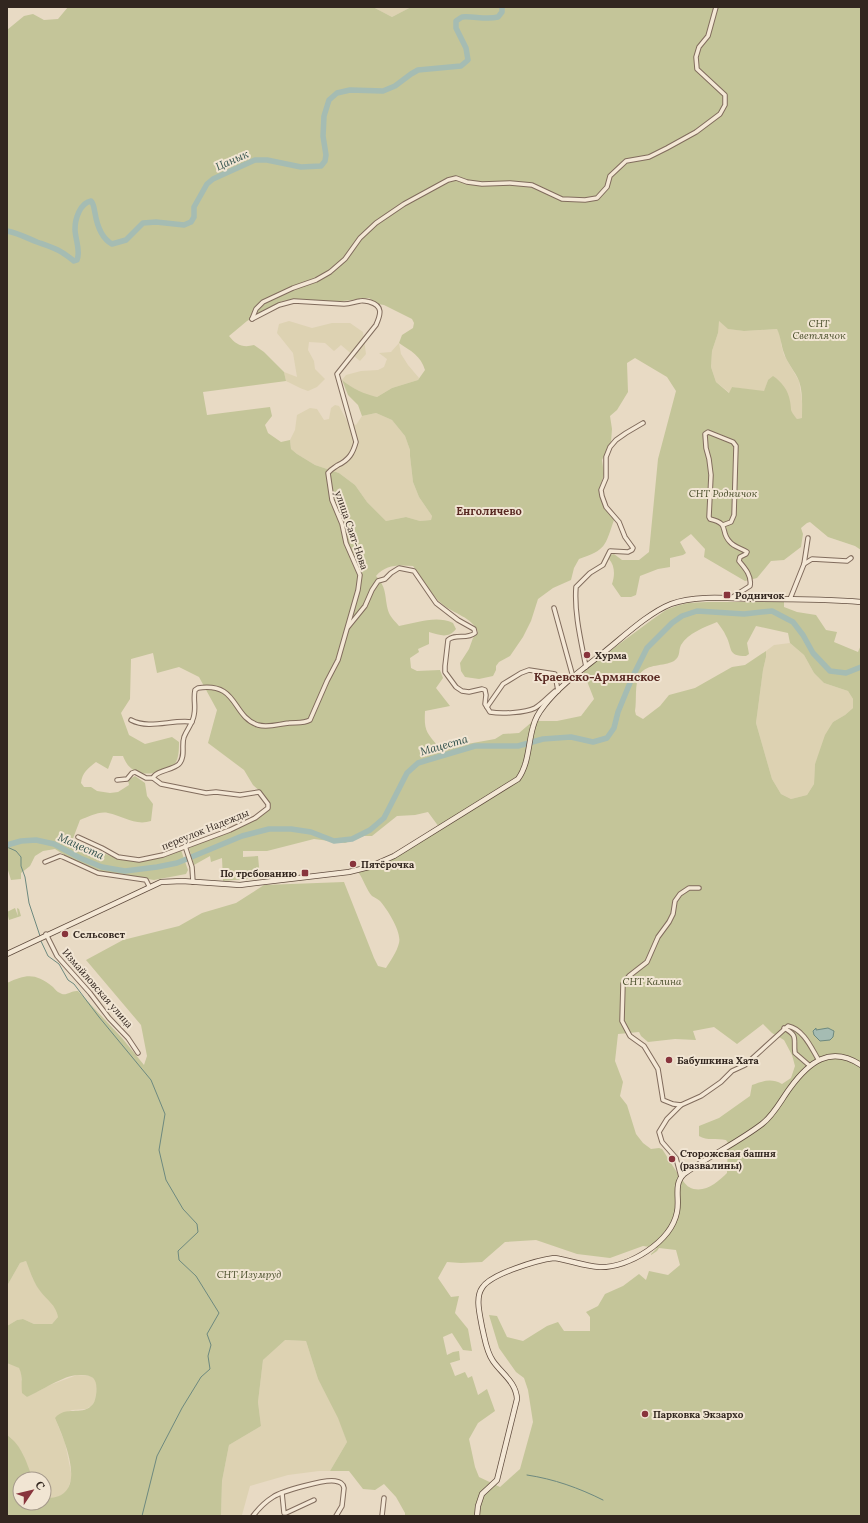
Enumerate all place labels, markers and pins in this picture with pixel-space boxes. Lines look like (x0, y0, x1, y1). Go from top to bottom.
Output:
place label: Родничок (735, 589, 785, 602)
marker: Родничок (722, 590, 732, 600)
place label: Хурма (595, 649, 628, 662)
marker: Хурма (582, 650, 592, 660)
place label: Пятёрочка (361, 858, 415, 871)
marker: Пятёрочка (348, 859, 358, 869)
place label: По требованию (220, 867, 297, 880)
marker: По требованию (300, 868, 310, 878)
place label: Сельсовет (73, 928, 126, 941)
marker: Сельсовет (60, 929, 70, 939)
place label: Бабушкина Хата (677, 1054, 760, 1067)
marker: Бабушкина Хата (664, 1055, 674, 1065)
place label: Сторожевая башня (развалины) (680, 1147, 776, 1172)
marker: Сторожевая башня (развалины) (667, 1154, 677, 1164)
place label: Парковка Экзархо (653, 1408, 744, 1421)
marker: Парковка Экзархо (640, 1409, 650, 1419)

